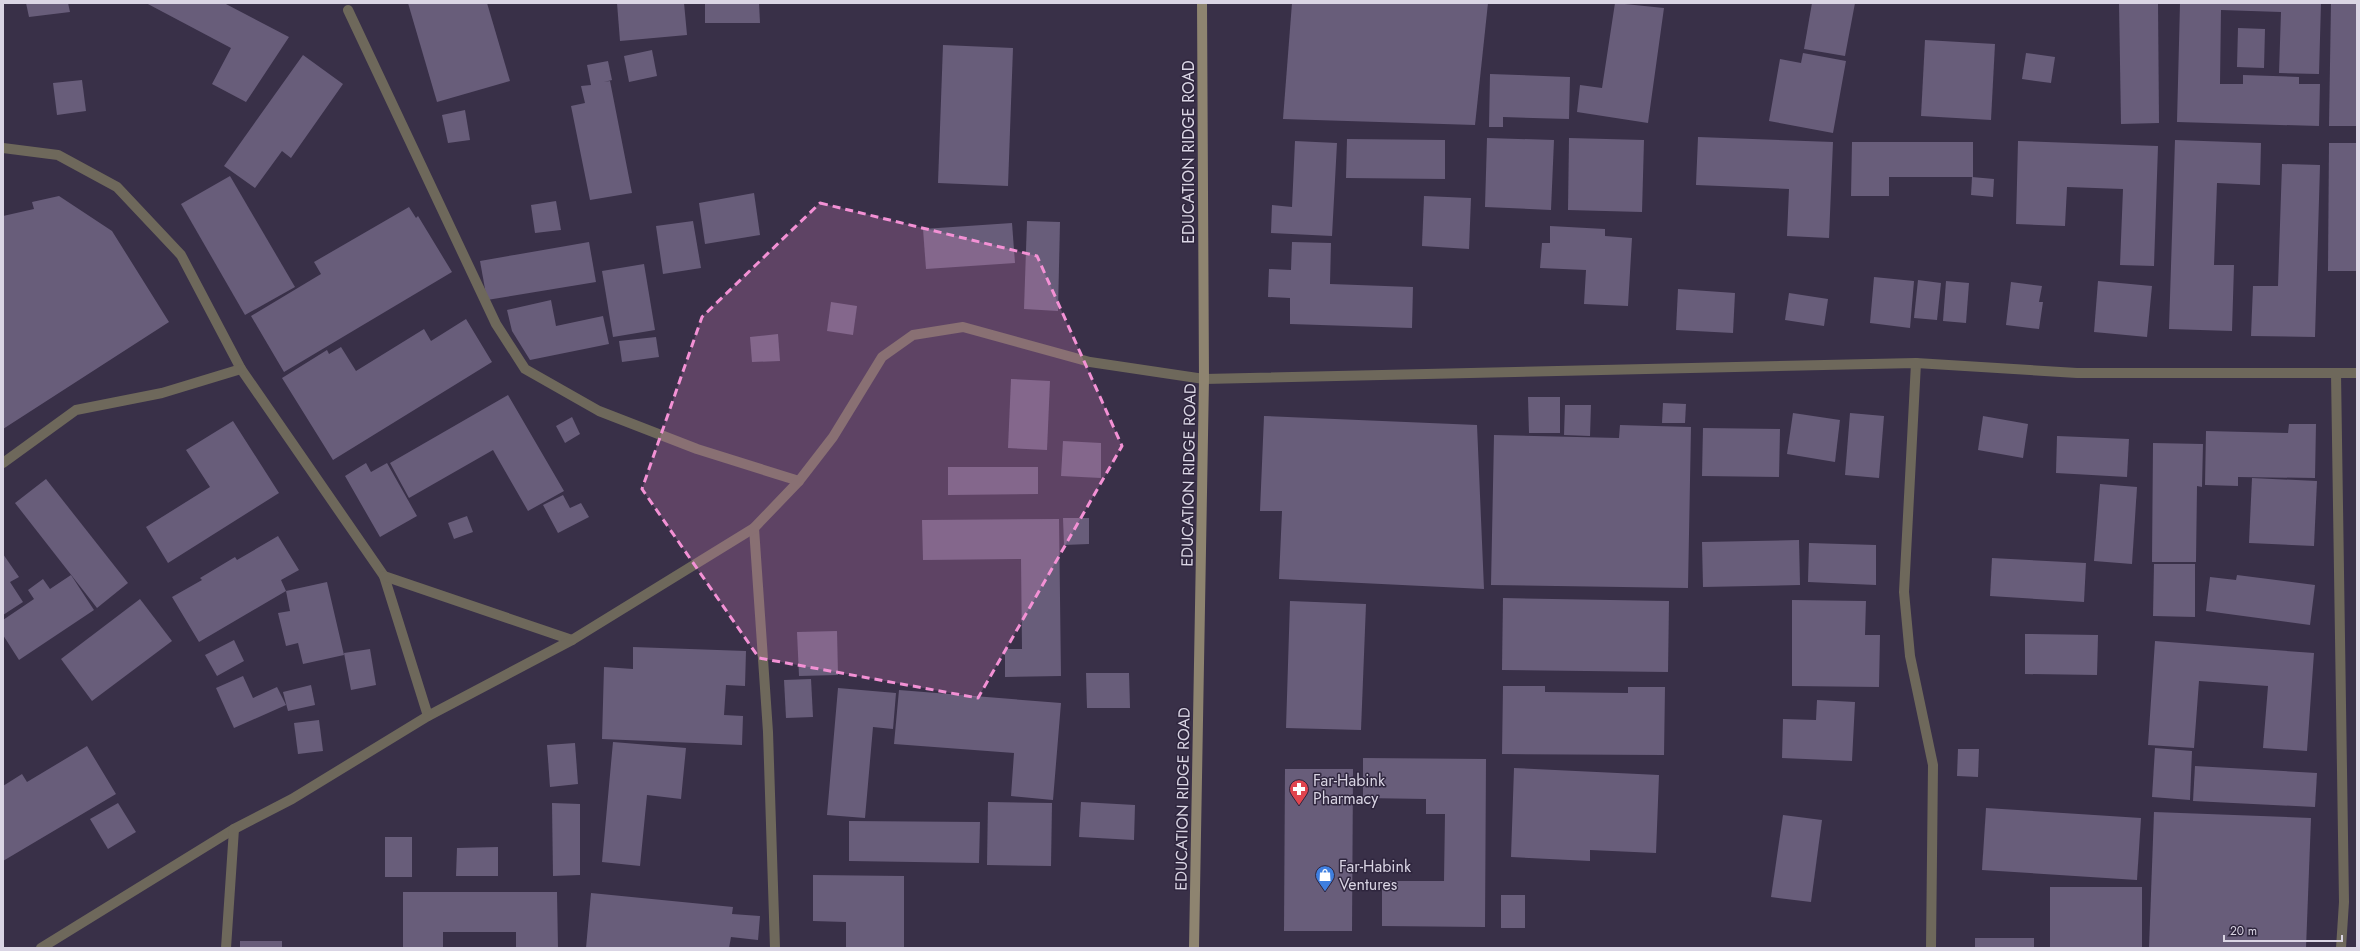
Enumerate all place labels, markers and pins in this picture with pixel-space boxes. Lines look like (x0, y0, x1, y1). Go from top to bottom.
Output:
place label: Far-Habink Pharmacy (1313, 769, 1386, 810)
pharmacy icon: Far-Habink Pharmacy (1288, 778, 1310, 806)
place label: Far-Habink Ventures (1339, 855, 1412, 896)
shop icon: Far-Habink Ventures (1314, 864, 1336, 892)

